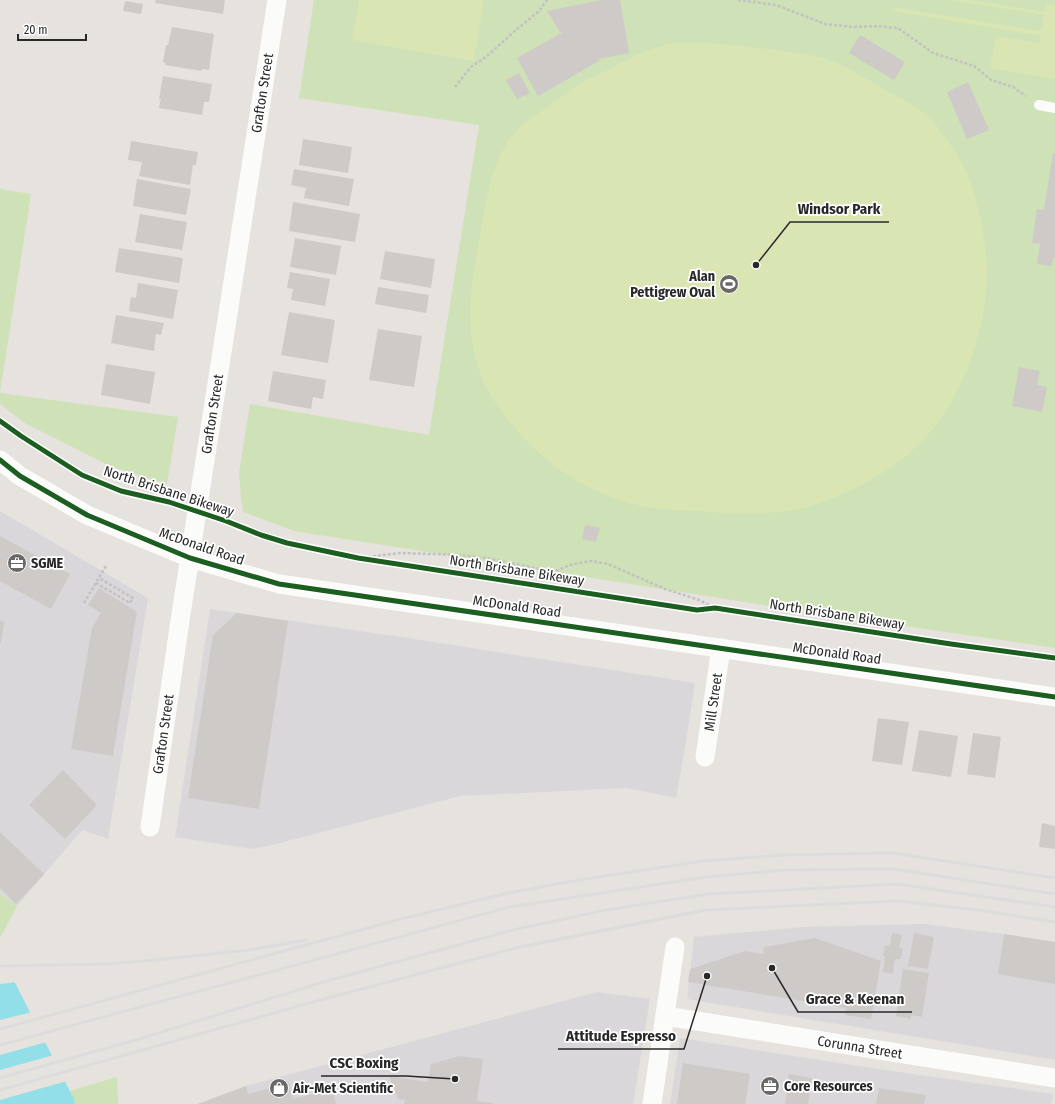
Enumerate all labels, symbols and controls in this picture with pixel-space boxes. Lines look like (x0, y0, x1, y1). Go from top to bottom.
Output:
scale bar (18, 16, 86, 42)
text: 20 m (24, 23, 48, 37)
street label: Grafton Street (248, 52, 277, 134)
callout: Windsor Park (790, 195, 889, 222)
text: Windsor Park (798, 200, 881, 218)
place label: Alan Pettigrew Oval (630, 268, 715, 301)
sports icon: Alan Pettigrew Oval (718, 273, 740, 295)
street label: Grafton Street (198, 373, 227, 455)
street label: North Brisbane Bikeway (101, 462, 237, 521)
street label: McDonald Road (157, 524, 247, 569)
street label: North Brisbane Bikeway (448, 551, 586, 590)
office icon: SGME (6, 552, 28, 574)
place label: SGME (31, 555, 64, 572)
street label: McDonald Road (472, 592, 562, 621)
street label: North Brisbane Bikeway (768, 595, 906, 634)
street label: McDonald Road (792, 639, 882, 668)
street label: Mill Street (701, 671, 726, 732)
street label: Grafton Street (149, 693, 178, 775)
callout: Grace & Keenan (798, 985, 912, 1012)
text: Grace & Keenan (806, 990, 904, 1008)
callout: Attitude Espresso (558, 1022, 684, 1049)
text: Attitude Espresso (565, 1027, 676, 1045)
street label: Corunna Street (816, 1032, 904, 1063)
callout: CSC Boxing (321, 1049, 406, 1076)
text: CSC Boxing (330, 1054, 399, 1072)
office icon: Core Resources (759, 1075, 781, 1097)
shop icon: Air-Met Scientific (268, 1077, 290, 1099)
place label: Core Resources (784, 1078, 873, 1095)
place label: Air-Met Scientific (292, 1080, 394, 1097)

